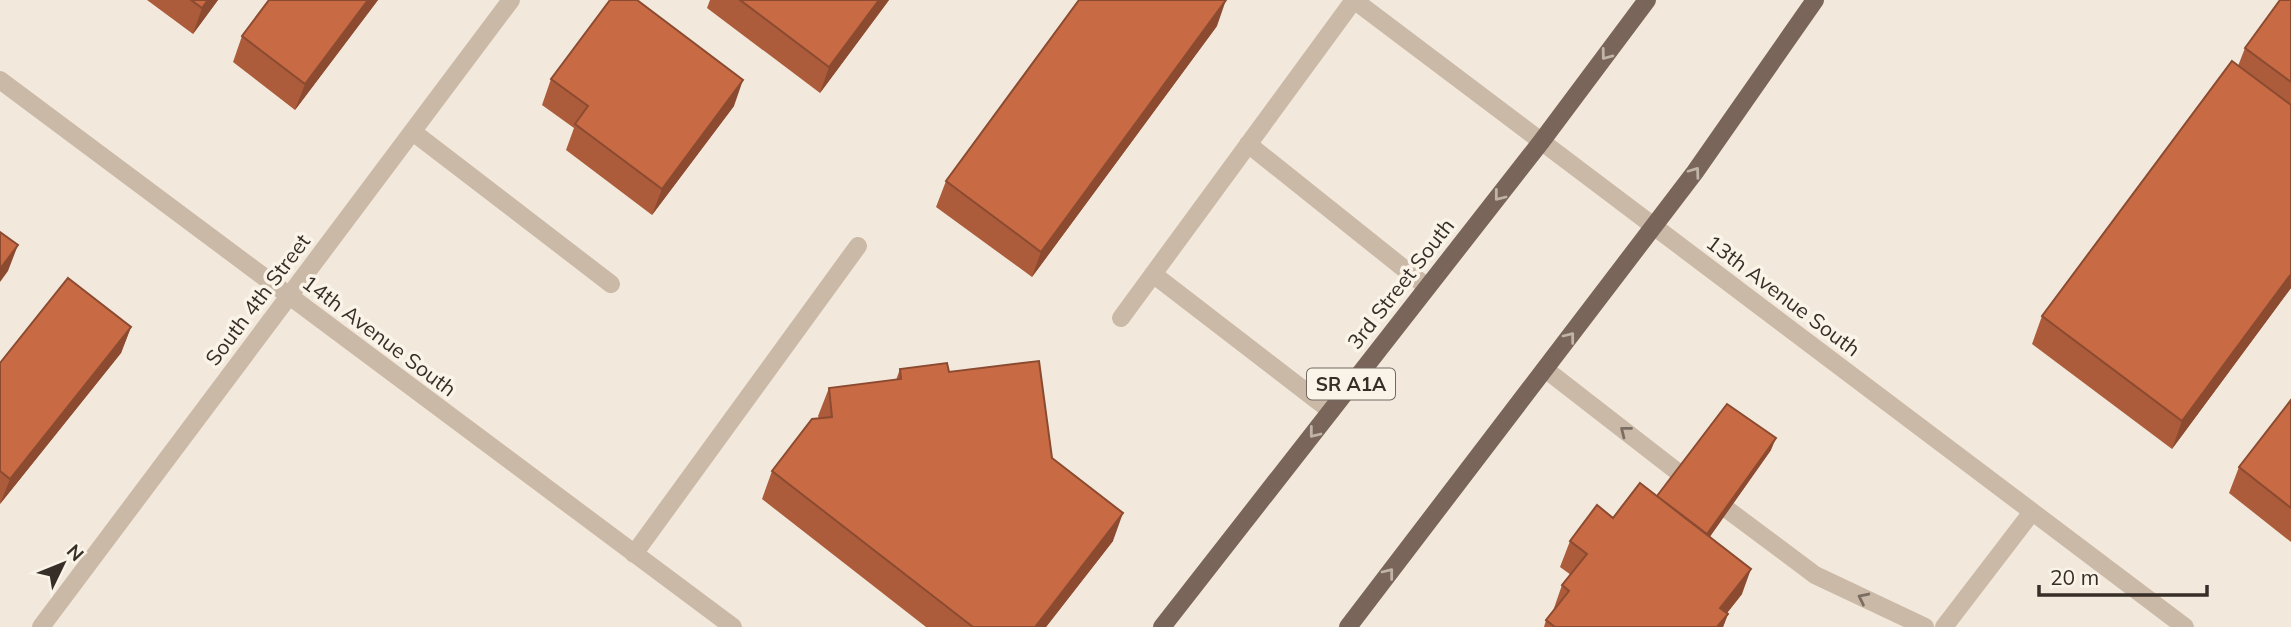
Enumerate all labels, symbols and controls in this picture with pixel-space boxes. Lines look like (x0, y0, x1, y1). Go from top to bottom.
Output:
one-way arrow (1602, 47, 1615, 60)
one-way arrow (1686, 167, 1699, 180)
one-way arrow (1495, 188, 1508, 200)
street label: 3rd Street South (1341, 213, 1459, 354)
street label: South 4th Street (199, 228, 315, 370)
street label: 13th Avenue South (1702, 229, 1866, 361)
street label: 14th Avenue South (298, 269, 462, 401)
one-way arrow (1562, 332, 1575, 345)
road number: SR A1A (1307, 368, 1395, 400)
one-way arrow (1309, 425, 1322, 437)
one-way arrow (1620, 426, 1633, 439)
north arrow (28, 529, 98, 599)
text: N (62, 539, 89, 566)
scale bar (2039, 554, 2207, 598)
text: 20 m (2050, 564, 2099, 590)
one-way arrow (1381, 568, 1394, 581)
one-way arrow (1858, 592, 1870, 606)

